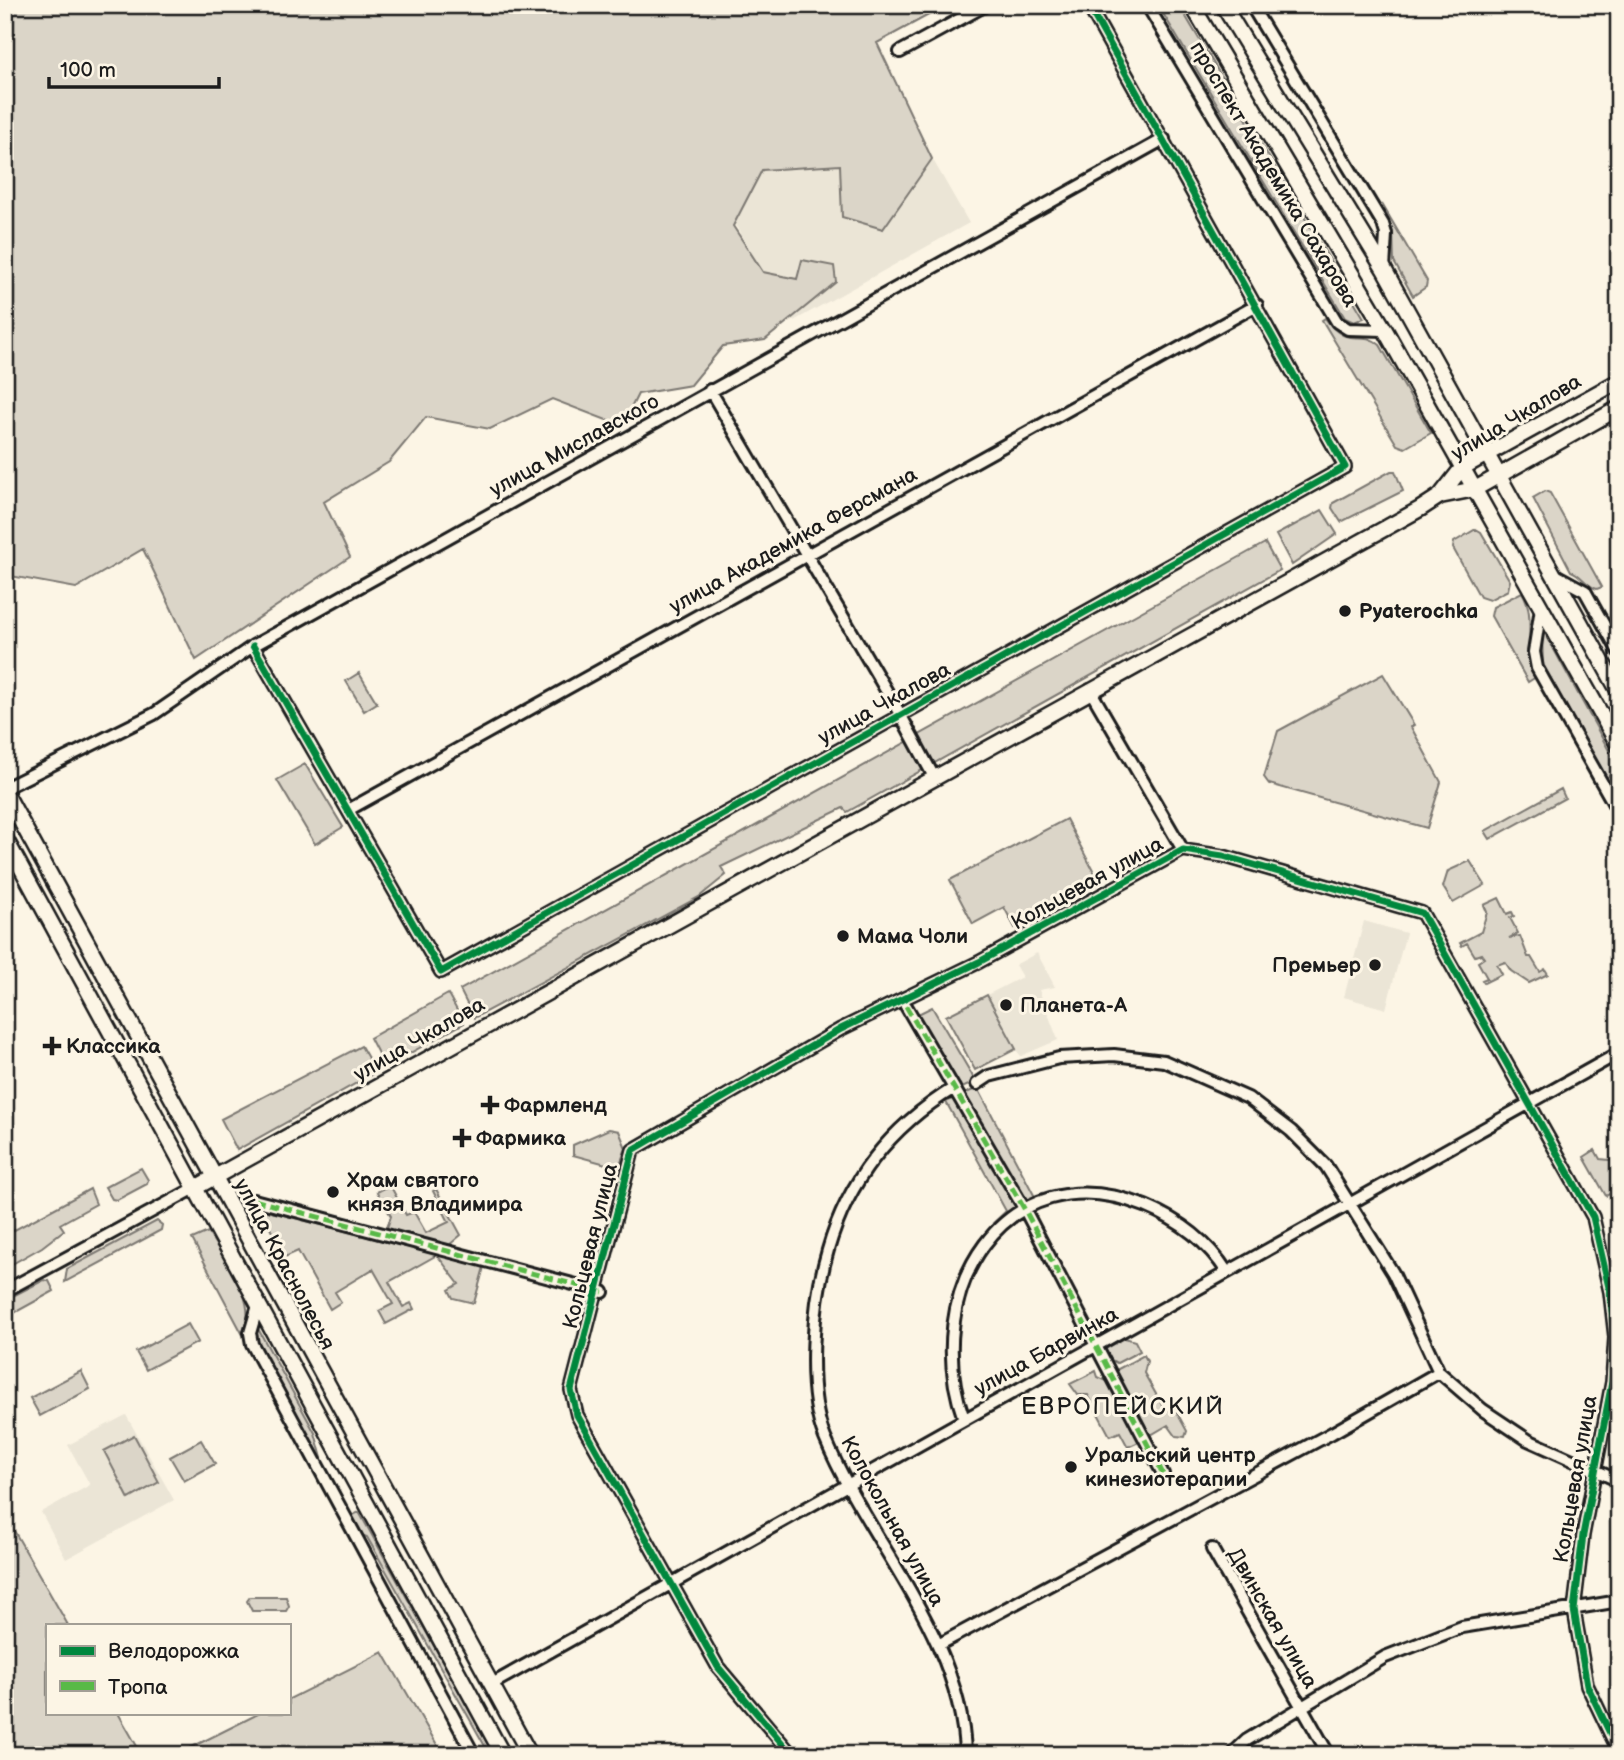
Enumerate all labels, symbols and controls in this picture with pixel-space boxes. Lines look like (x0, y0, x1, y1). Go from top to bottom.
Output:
street label: проспект Академика Сахарова (1184, 37, 1363, 312)
scale bar (49, 46, 219, 90)
text: 100 m (60, 58, 116, 83)
street label: улица Чкалова (1447, 368, 1586, 466)
street label: улица Миславского (485, 389, 663, 502)
street label: улица Академика Ферсмана (665, 462, 922, 619)
place label: Pyaterochka (1359, 599, 1478, 624)
marker: Pyaterochka (1337, 603, 1353, 619)
street label: улица Чкалова (814, 657, 955, 750)
street label: Кольцевая улица (1007, 831, 1168, 935)
place label: Мама Чоли (857, 924, 968, 949)
marker: Мама Чоли (835, 928, 851, 944)
place label: Премьер (1272, 953, 1362, 978)
marker: Премьер (1367, 957, 1383, 973)
street label: улица Чкалова (349, 992, 490, 1087)
place label: Планета-А (1020, 993, 1128, 1018)
marker: Планета-А (998, 997, 1014, 1013)
place label: Классика (66, 1034, 161, 1059)
marker: Классика (44, 1038, 60, 1054)
place label: Фармленд (504, 1093, 607, 1118)
marker: Фармленд (482, 1097, 498, 1113)
place label: Фармика (476, 1126, 567, 1151)
marker: Фармика (454, 1130, 470, 1146)
street label: Кольцевая улица (558, 1160, 623, 1331)
place label: Храм святого князя Владимира (346, 1168, 523, 1217)
street label: улица Краснолесья (229, 1174, 340, 1354)
marker: Храм святого князя Владимира (325, 1184, 341, 1200)
street label: улица Барвинка (970, 1301, 1123, 1401)
district label: ЕВРОПЕЙСКИЙ (1021, 1392, 1225, 1421)
street label: Кольцевая улица (1548, 1393, 1603, 1565)
street label: Колокольная улица (835, 1432, 950, 1611)
place label: Уральский центр кинезиотерапии (1085, 1443, 1256, 1492)
marker: Уральский центр кинезиотерапии (1063, 1459, 1079, 1475)
street label: Двинская улица (1222, 1543, 1323, 1694)
legend (46, 1624, 290, 1714)
text: Велодорожка (108, 1639, 240, 1664)
text: Тропа (108, 1675, 168, 1700)

